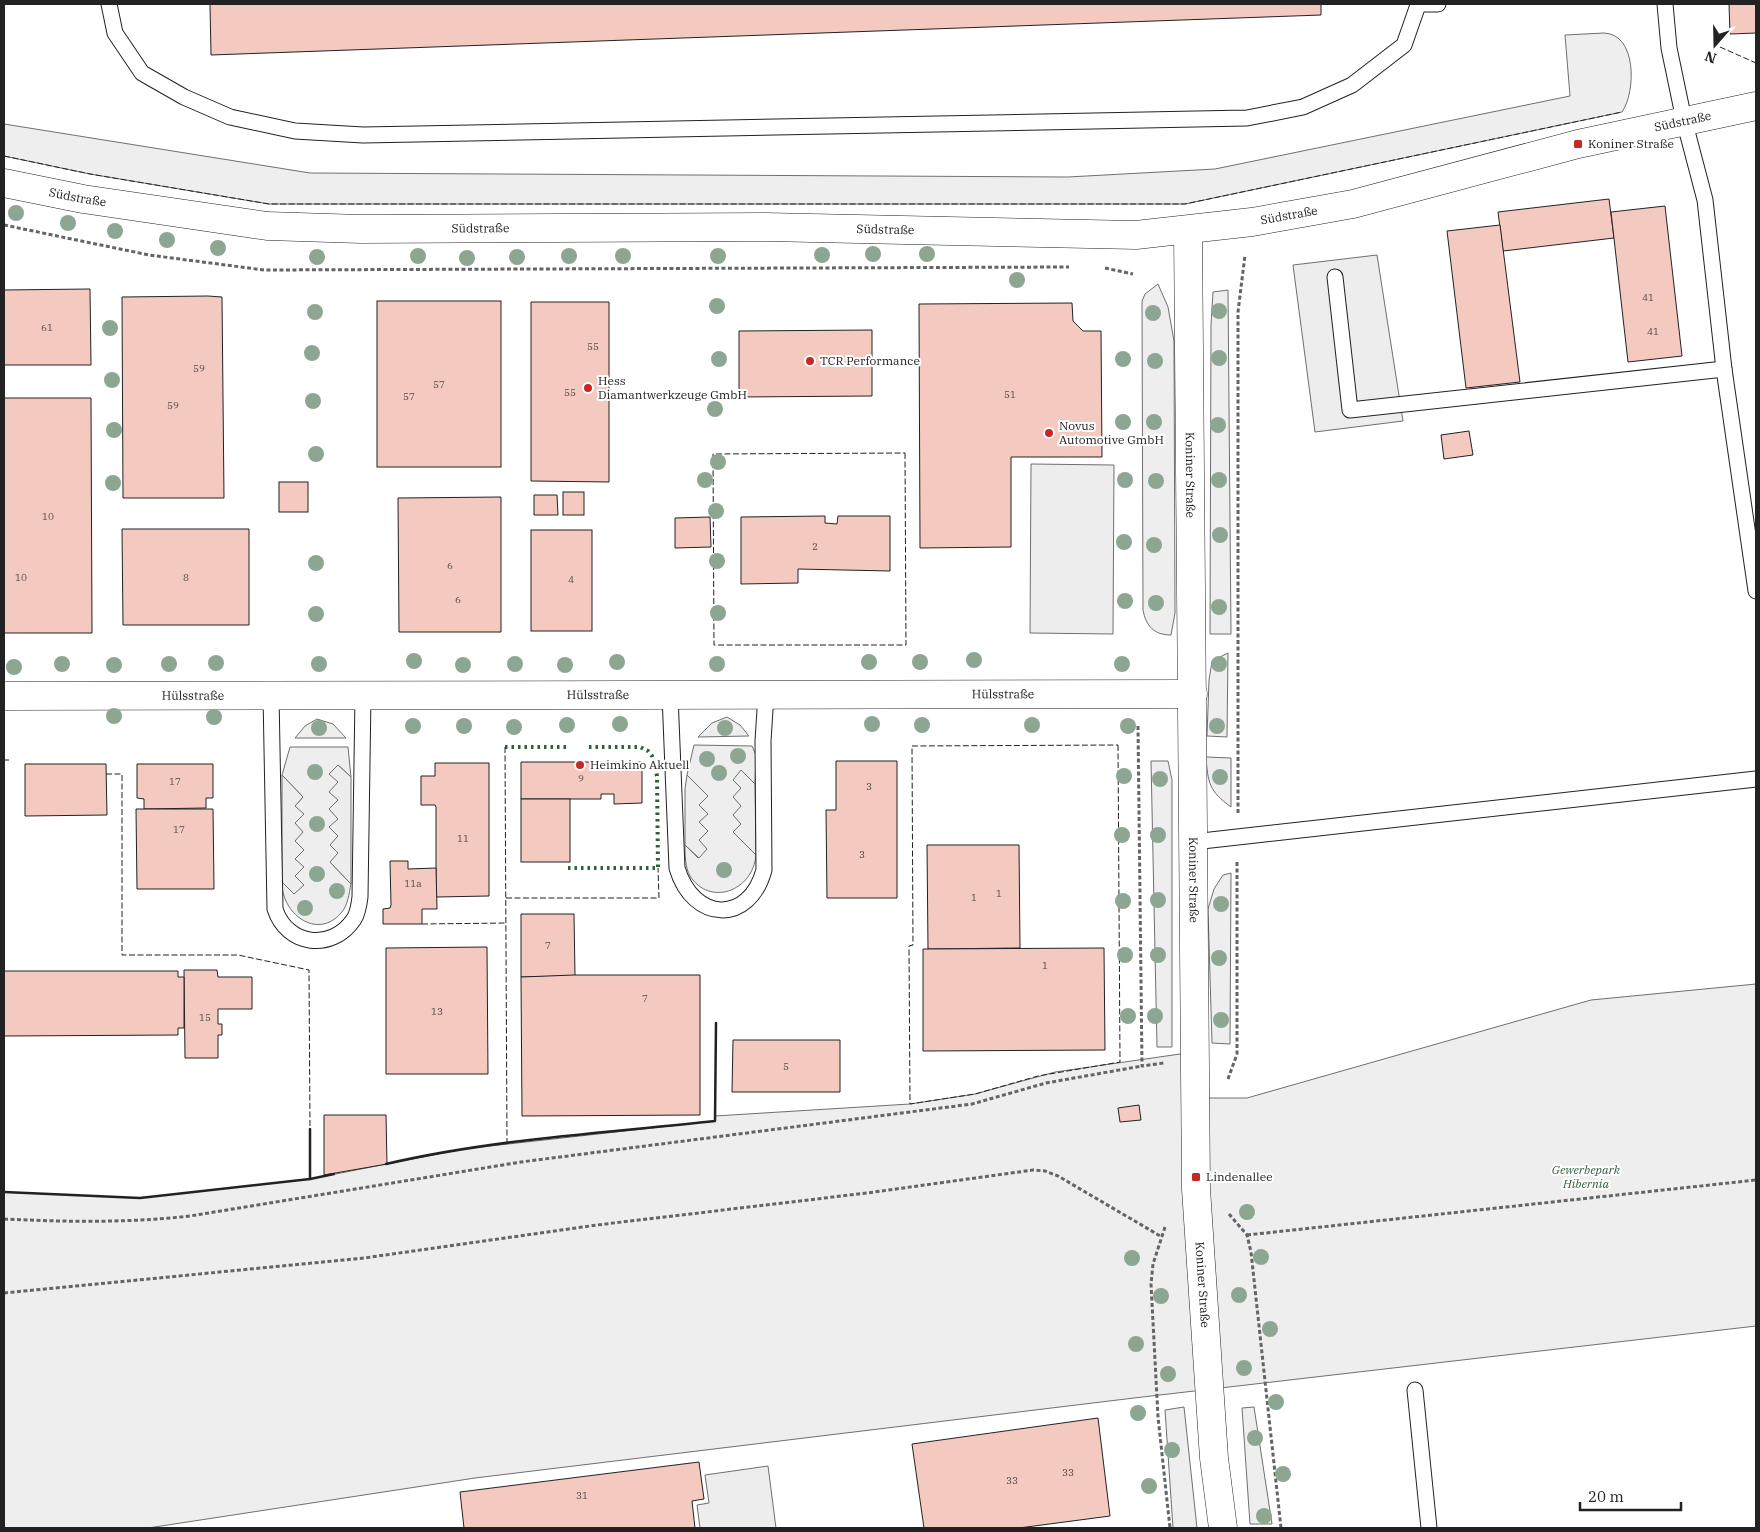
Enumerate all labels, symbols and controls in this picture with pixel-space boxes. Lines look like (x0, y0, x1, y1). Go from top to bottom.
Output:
north arrow (1690, 20, 1740, 70)
text: N (1702, 47, 1719, 68)
street label: Südstraße (1653, 108, 1712, 135)
place label: Koniner Straße (1588, 136, 1674, 151)
marker: Koniner Straße (1572, 138, 1584, 150)
street label: Südstraße (48, 184, 107, 209)
street label: Südstraße (1259, 202, 1319, 227)
street label: Südstraße (451, 220, 509, 236)
street label: Südstraße (856, 221, 914, 237)
house number: 41 (1642, 291, 1654, 304)
house number: 61 (41, 321, 53, 334)
house number: 41 (1647, 325, 1659, 338)
house number: 55 (587, 340, 599, 353)
place label: TCR Performance (820, 353, 920, 368)
marker: TCR Performance (804, 355, 816, 367)
house number: 59 (193, 362, 205, 375)
place label: Hess Diamantwerkzeuge GmbH (598, 373, 747, 402)
house number: 57 (433, 378, 445, 391)
marker: Hess Diamantwerkzeuge GmbH (582, 382, 594, 394)
house number: 55 (564, 386, 576, 399)
house number: 51 (1004, 388, 1016, 401)
house number: 57 (403, 390, 415, 403)
house number: 59 (167, 399, 179, 412)
place label: Novus Automotive GmbH (1059, 418, 1164, 447)
marker: Novus Automotive GmbH (1043, 427, 1055, 439)
street label: Koniner Straße (1183, 432, 1198, 518)
house number: 10 (42, 510, 54, 523)
house number: 2 (812, 540, 818, 553)
house number: 6 (447, 559, 453, 572)
house number: 10 (15, 571, 27, 584)
house number: 8 (183, 571, 189, 584)
house number: 4 (568, 573, 574, 586)
house number: 6 (455, 593, 461, 606)
street label: Hülsstraße (972, 686, 1034, 701)
street label: Hülsstraße (567, 687, 629, 702)
street label: Hülsstraße (162, 688, 224, 703)
place label: Heimkino Aktuell (590, 757, 690, 772)
marker: Heimkino Aktuell (574, 759, 586, 771)
house number: 9 (578, 772, 584, 785)
house number: 17 (169, 775, 181, 788)
house number: 3 (866, 780, 872, 793)
house number: 17 (173, 823, 185, 836)
house number: 11 (457, 832, 469, 845)
street label: Koniner Straße (1186, 837, 1202, 923)
house number: 3 (859, 848, 865, 861)
house number: 11a (404, 877, 422, 890)
house number: 1 (996, 887, 1002, 900)
house number: 1 (971, 891, 977, 904)
house number: 7 (545, 939, 551, 952)
house number: 1 (1042, 959, 1048, 972)
house number: 7 (642, 992, 648, 1005)
house number: 13 (431, 1005, 443, 1018)
house number: 15 (199, 1011, 211, 1024)
house number: 5 (783, 1060, 789, 1073)
park label: Gewerbepark Hibernia (1552, 1162, 1621, 1191)
place label: Lindenallee (1206, 1169, 1273, 1184)
marker: Lindenallee (1190, 1171, 1202, 1183)
street label: Koniner Straße (1193, 1241, 1213, 1328)
house number: 33 (1062, 1466, 1074, 1479)
house number: 33 (1006, 1474, 1018, 1487)
scale bar (1580, 1480, 1681, 1512)
text: 20 m (1588, 1487, 1624, 1506)
house number: 31 (576, 1489, 588, 1502)

